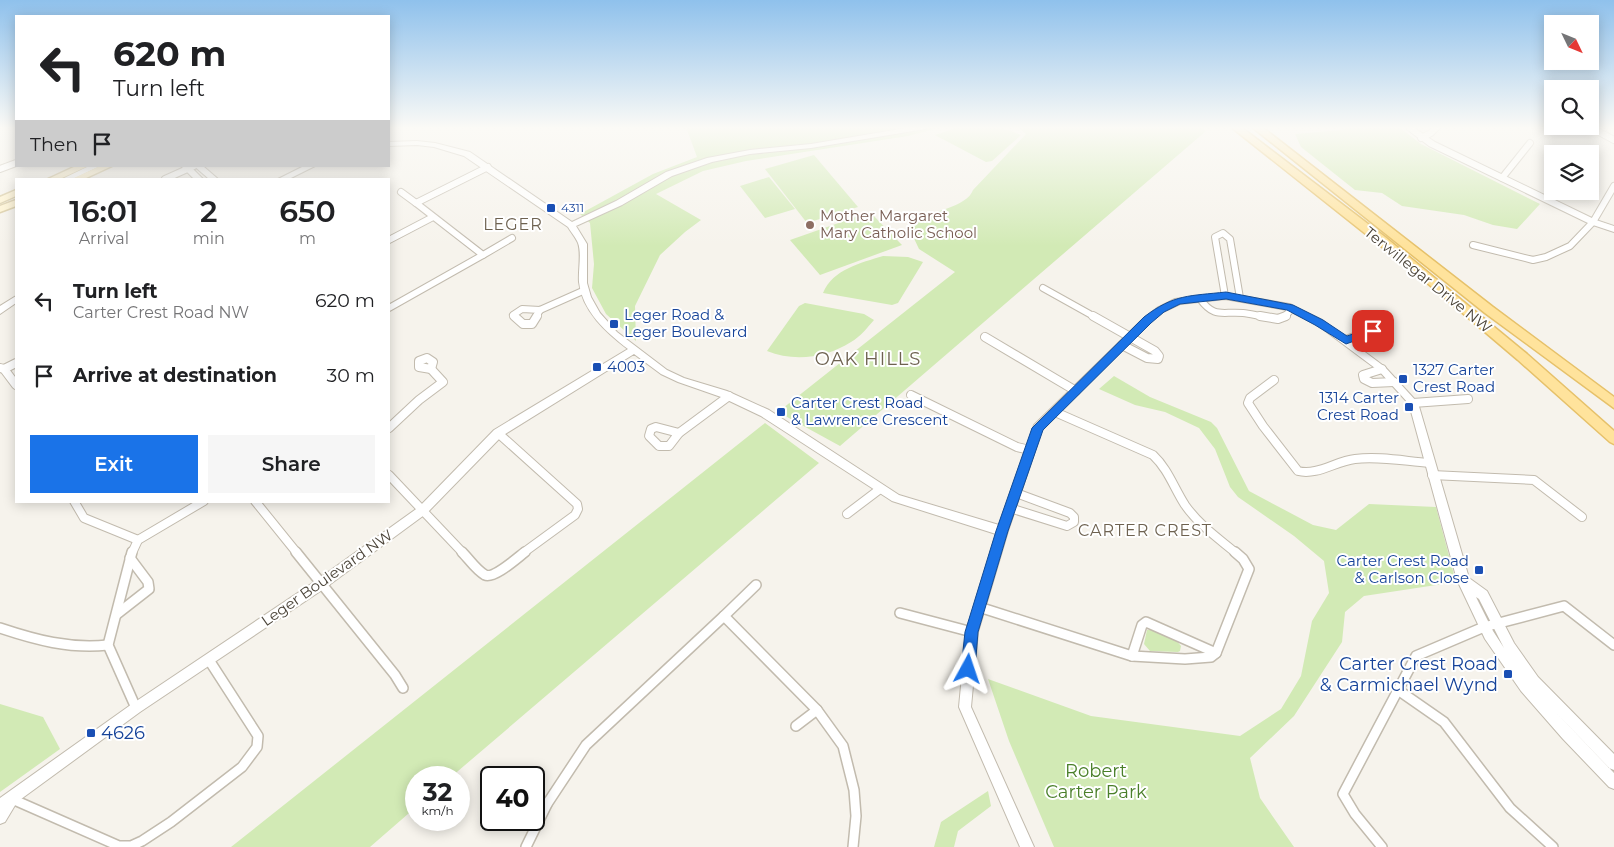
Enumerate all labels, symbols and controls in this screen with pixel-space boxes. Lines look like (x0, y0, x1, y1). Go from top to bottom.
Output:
north arrow (1544, 15, 1599, 70)
map controls (1544, 15, 1599, 200)
text: 620 m (113, 32, 226, 75)
icon: left (30, 35, 95, 100)
text: Turn left (113, 75, 205, 102)
button: search (1544, 80, 1599, 135)
icon: arrive (88, 130, 116, 158)
text: Then (30, 133, 78, 156)
button: layers (1544, 145, 1599, 200)
text: 16:01 (69, 193, 138, 230)
text: 2 (200, 193, 218, 230)
text: 650 (279, 193, 336, 230)
place label: 4311 (561, 200, 584, 215)
marker: 4311 (545, 202, 557, 214)
place label: Mother Margaret Mary Catholic School (820, 206, 977, 242)
district label: LEGER (483, 215, 543, 234)
marker: Mother Margaret Mary Catholic School (804, 219, 816, 231)
street label: Terwillegar Drive NW (1361, 222, 1496, 337)
text: Arrival (79, 229, 129, 248)
text: min (193, 229, 225, 248)
text: m (299, 229, 316, 248)
text: Turn left (73, 280, 158, 303)
icon: left (30, 287, 58, 315)
text: 620 m (315, 289, 375, 312)
text: Carter Crest Road NW (73, 303, 249, 322)
place label: Leger Road & Leger Boulevard (624, 305, 747, 341)
pin (1352, 310, 1394, 352)
icon: arrive (1359, 317, 1387, 345)
marker: Leger Road & Leger Boulevard (608, 318, 620, 330)
district label: OAK HILLS (815, 348, 921, 370)
place label: 4003 (607, 357, 645, 376)
place label: 1327 Carter Crest Road (1413, 360, 1495, 396)
marker: 4003 (591, 361, 603, 373)
icon: arrive (30, 362, 58, 390)
text: Arrive at destination (73, 364, 277, 387)
text: 30 m (327, 364, 375, 387)
marker: 1327 Carter Crest Road (1397, 373, 1409, 385)
place label: 1314 Carter Crest Road (1317, 388, 1399, 424)
place label: Carter Crest Road & Lawrence Crescent (791, 393, 948, 429)
marker: 1314 Carter Crest Road (1403, 401, 1415, 413)
marker: Carter Crest Road & Lawrence Crescent (775, 406, 787, 418)
button: Exit (30, 435, 198, 493)
button: Share (208, 435, 375, 493)
district label: CARTER CREST (1078, 521, 1212, 540)
street label: Leger Boulevard NW (257, 525, 396, 630)
place label: Carter Crest Road & Carlson Close (1337, 551, 1469, 587)
marker: Carter Crest Road & Carlson Close (1473, 564, 1485, 576)
position arrow (941, 642, 993, 694)
place label: Carter Crest Road & Carmichael Wynd (1320, 653, 1498, 696)
marker: Carter Crest Road & Carmichael Wynd (1502, 668, 1514, 680)
place label: 4626 (101, 722, 145, 744)
marker: 4626 (85, 727, 97, 739)
park label: Robert Carter Park (1045, 760, 1147, 803)
speed limit sign: 40 (480, 766, 545, 831)
text: 32 (423, 777, 452, 807)
text: km/h (421, 803, 454, 818)

